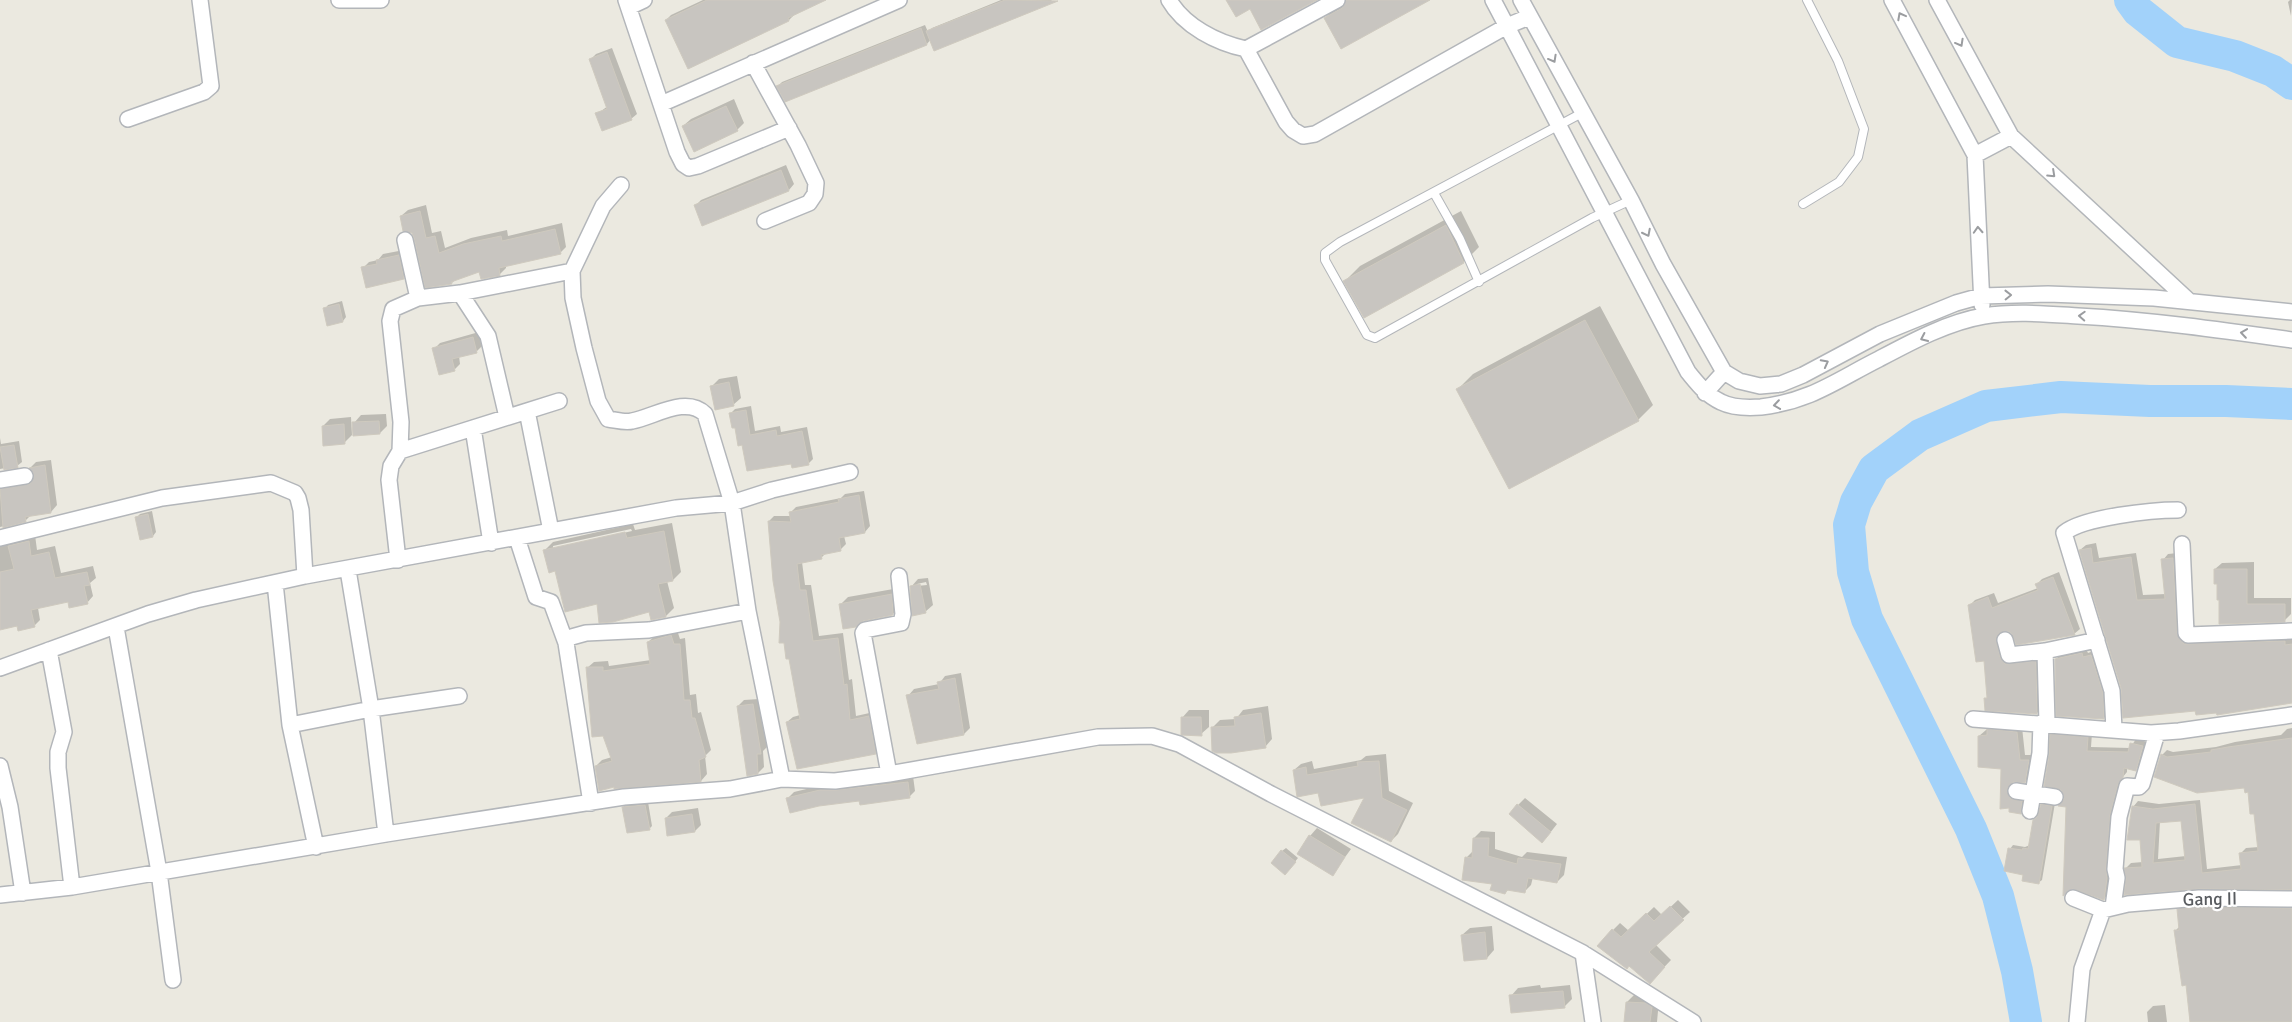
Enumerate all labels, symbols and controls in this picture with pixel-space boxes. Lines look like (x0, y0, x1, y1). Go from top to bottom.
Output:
one-way arrow (1897, 13, 1907, 22)
one-way arrow (1954, 37, 1964, 46)
one-way arrow (1547, 54, 1557, 63)
one-way arrow (2047, 168, 2056, 177)
one-way arrow (1973, 226, 1984, 234)
one-way arrow (1641, 228, 1651, 237)
one-way arrow (2005, 290, 2013, 300)
one-way arrow (2078, 311, 2086, 321)
one-way arrow (2239, 328, 2247, 339)
one-way arrow (1920, 331, 1929, 342)
one-way arrow (1820, 359, 1829, 369)
one-way arrow (1772, 399, 1781, 409)
street label: Gang II (2183, 888, 2237, 910)

